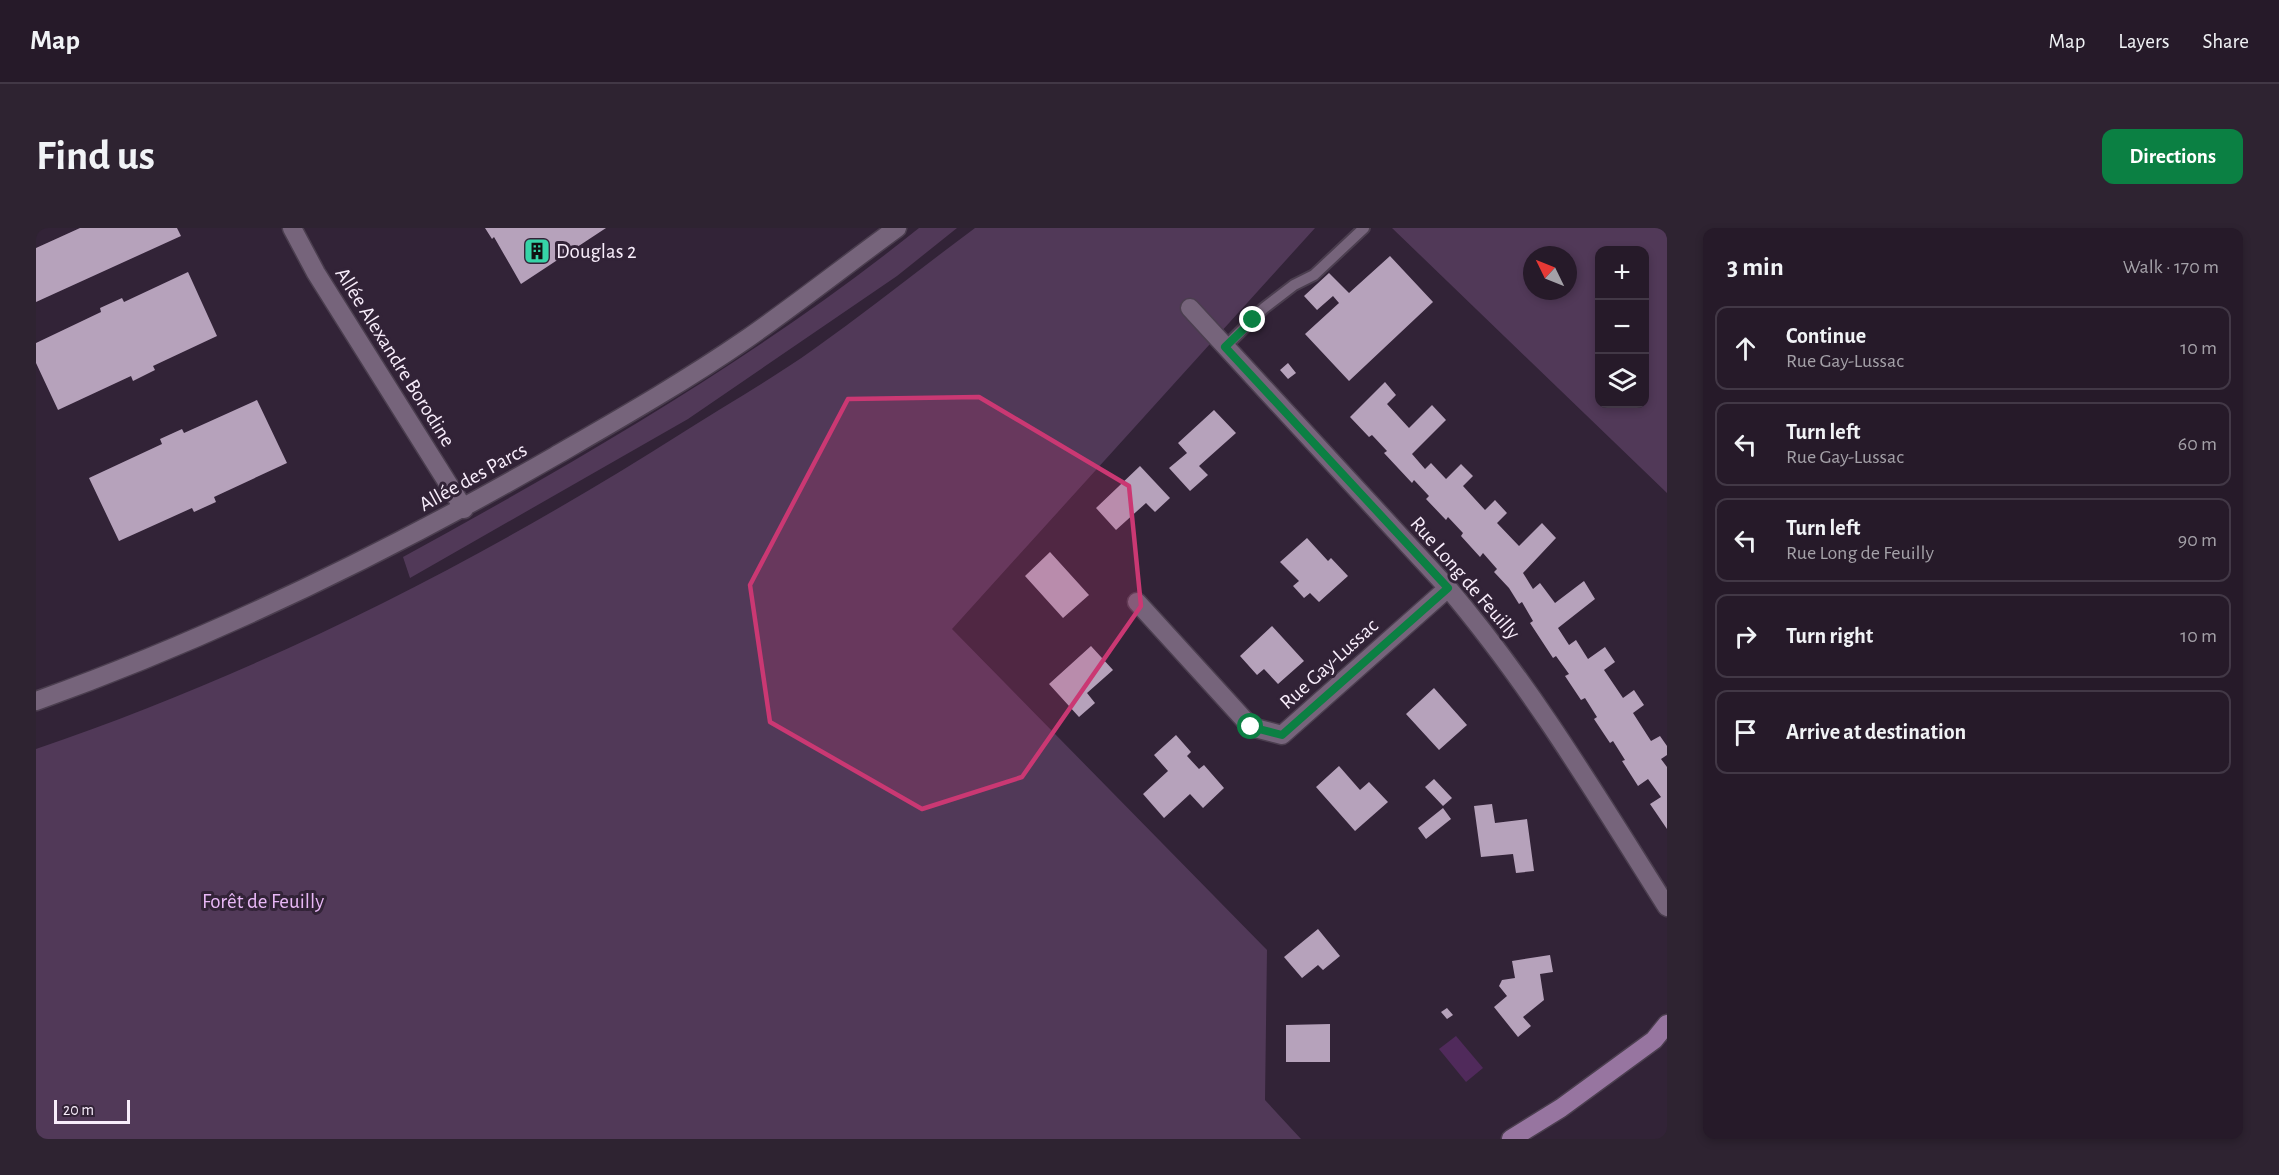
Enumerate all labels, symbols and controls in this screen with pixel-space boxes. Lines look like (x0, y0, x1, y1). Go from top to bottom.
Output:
text: Map (30, 27, 80, 55)
text: Map (2049, 31, 2085, 52)
text: Layers (2118, 31, 2169, 52)
text: Share (2202, 31, 2249, 52)
button: Directions (2102, 129, 2243, 184)
text: Find us (36, 135, 155, 177)
building icon: Douglas 2 (522, 236, 552, 266)
place label: Douglas 2 (556, 241, 637, 262)
north arrow (1523, 246, 1577, 300)
map controls (1595, 246, 1649, 408)
button: + (1595, 246, 1649, 300)
text: 3 min (1727, 254, 1784, 280)
text: Walk · 170 m (2123, 257, 2219, 277)
street label: Allée Alexandre Borodine (331, 264, 459, 450)
button: − (1595, 300, 1649, 354)
route end (1239, 306, 1265, 332)
text: Continue (1786, 325, 1866, 347)
icon: ahead (1729, 332, 1762, 365)
text: 10 m (2180, 338, 2217, 358)
text: Rue Gay-Lussac (1786, 351, 1904, 371)
button: layers (1595, 354, 1649, 408)
text: Turn left (1786, 421, 1860, 443)
icon: left (1729, 428, 1762, 461)
text: 60 m (2178, 434, 2217, 454)
street label: Allée des Parcs (416, 439, 530, 515)
text: Rue Gay-Lussac (1786, 447, 1904, 467)
street label: Rue Long de Feuilly (1406, 512, 1524, 644)
text: Turn left (1786, 517, 1860, 539)
icon: left (1729, 524, 1762, 557)
text: 90 m (2178, 530, 2217, 550)
text: Rue Long de Feuilly (1786, 543, 1934, 563)
street label: Rue Gay-Lussac (1276, 615, 1382, 713)
icon: right (1729, 620, 1762, 653)
text: Turn right (1786, 625, 1873, 647)
text: 10 m (2180, 626, 2217, 646)
route start (1237, 713, 1263, 739)
icon: arrive (1729, 716, 1762, 749)
text: Arrive at destination (1786, 721, 1966, 743)
park label: Forêt de Feuilly (202, 891, 324, 912)
scale bar (54, 1097, 130, 1124)
text: 20 m (63, 1102, 94, 1118)

